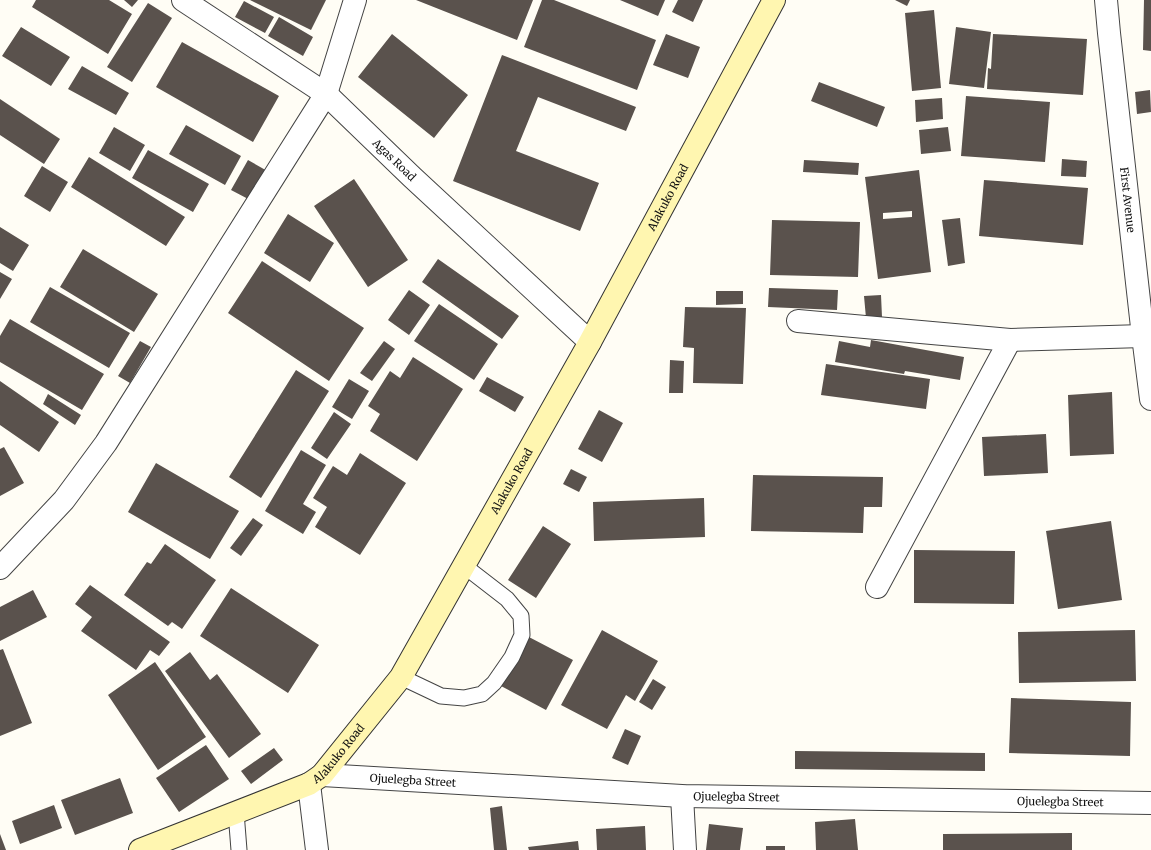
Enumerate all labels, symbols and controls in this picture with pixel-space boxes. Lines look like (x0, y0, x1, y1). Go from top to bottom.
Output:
street label: Agas Road (369, 135, 419, 184)
street label: Alakuko Road (644, 161, 692, 234)
street label: First Avenue (1117, 166, 1138, 234)
street label: Alakuko Road (487, 445, 536, 517)
street label: Alakuko Road (309, 721, 368, 787)
street label: Ojuelegba Street (369, 771, 457, 790)
street label: Ojuelegba Street (693, 789, 780, 804)
street label: Ojuelegba Street (1017, 794, 1104, 809)

